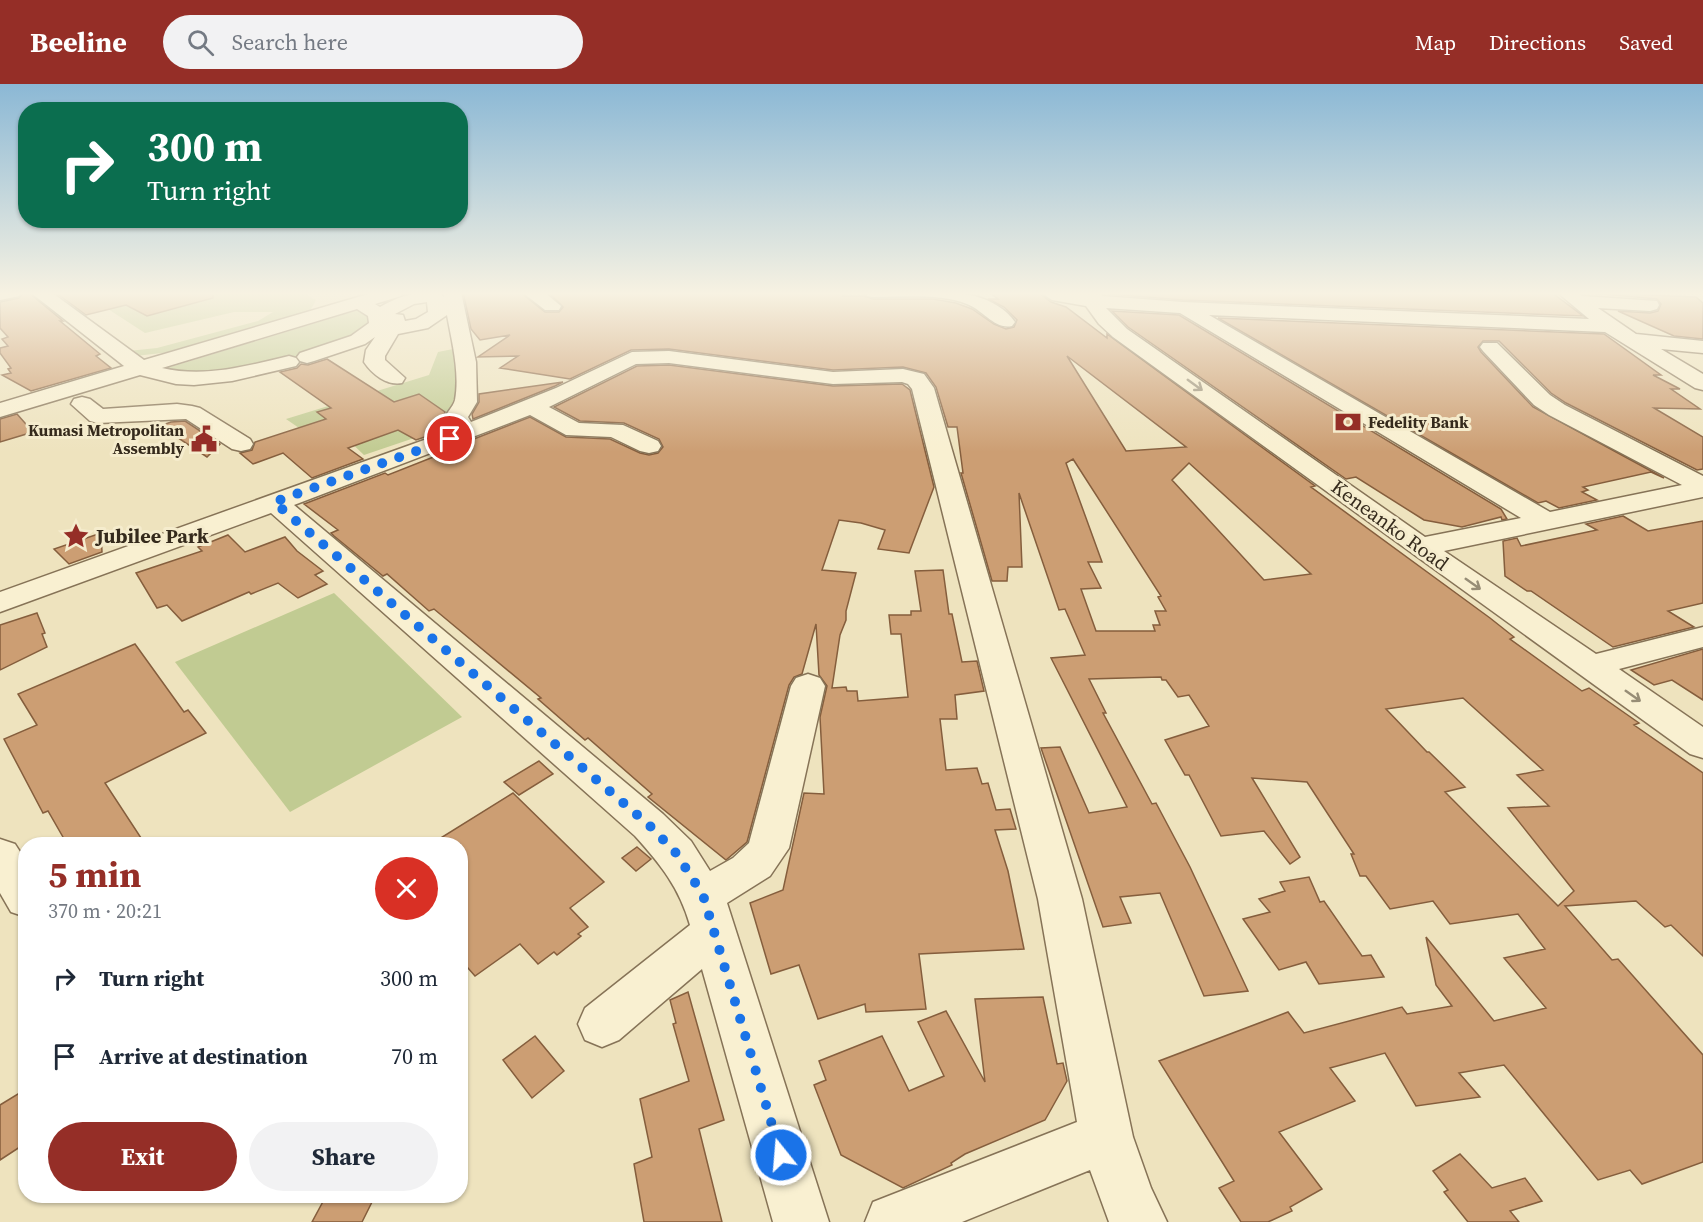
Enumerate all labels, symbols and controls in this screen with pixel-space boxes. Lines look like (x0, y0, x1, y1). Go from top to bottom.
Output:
search box (163, 15, 583, 69)
text: Beeline (30, 23, 127, 61)
icon: search (184, 26, 217, 59)
text: Search here (232, 27, 348, 57)
text: Map (1415, 28, 1456, 57)
text: Directions (1489, 28, 1586, 57)
text: Saved (1619, 28, 1673, 57)
text: 300 m (147, 117, 262, 175)
icon: right (48, 126, 126, 204)
text: Turn right (147, 172, 271, 209)
one-way arrow (1186, 379, 1202, 391)
bank icon: Fedelity Bank (1333, 407, 1363, 437)
place label: Fedelity Bank (1368, 411, 1469, 433)
pin (424, 413, 475, 464)
place label: Kumasi Metropolitan Assembly (28, 419, 184, 459)
icon: arrive (433, 422, 466, 455)
public building icon: Kumasi Metropolitan Assembly (189, 424, 219, 454)
street label: Keneanko Road (1326, 473, 1455, 578)
place icon: Jubilee Park (61, 521, 91, 551)
place label: Jubilee Park (94, 522, 209, 550)
one-way arrow (1464, 578, 1480, 590)
one-way arrow (1624, 690, 1640, 702)
text: 5 min (48, 850, 141, 899)
button: close (375, 857, 438, 920)
text: 370 m · 20:21 (48, 897, 162, 925)
icon: right (48, 962, 81, 995)
text: Turn right (99, 963, 204, 993)
text: 300 m (380, 963, 438, 993)
icon: arrive (48, 1040, 81, 1073)
text: Arrive at destination (99, 1041, 308, 1071)
text: 70 m (391, 1041, 438, 1071)
button: Exit (48, 1122, 237, 1191)
button: Share (249, 1122, 438, 1191)
position arrow (749, 1123, 813, 1187)

